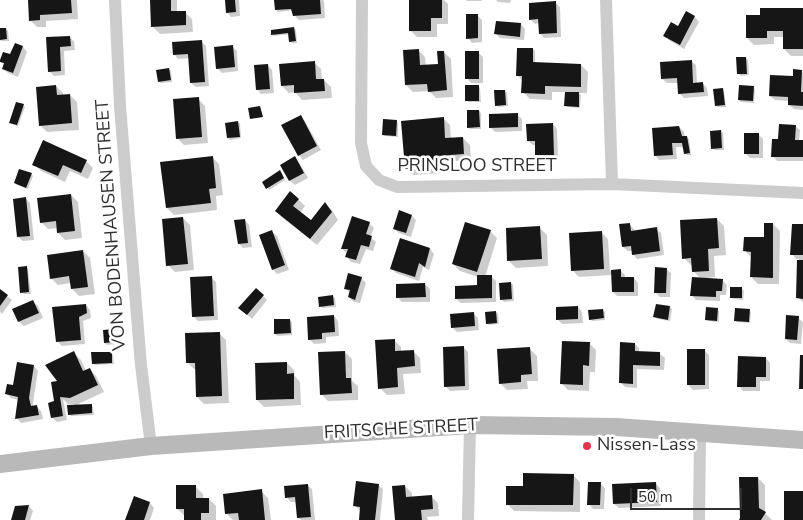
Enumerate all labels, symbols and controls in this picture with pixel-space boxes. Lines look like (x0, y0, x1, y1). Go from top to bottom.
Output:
street label: VON BODENHAUSEN STREET (92, 99, 132, 351)
street label: PRINSLOO STREET (397, 156, 557, 178)
street label: FRITSCHE STREET (323, 415, 479, 445)
place label: Nissen-Lass (597, 435, 696, 457)
marker: Nissen-Lass (581, 440, 593, 452)
scale bar (633, 478, 746, 510)
text: 50 m (638, 487, 673, 507)

